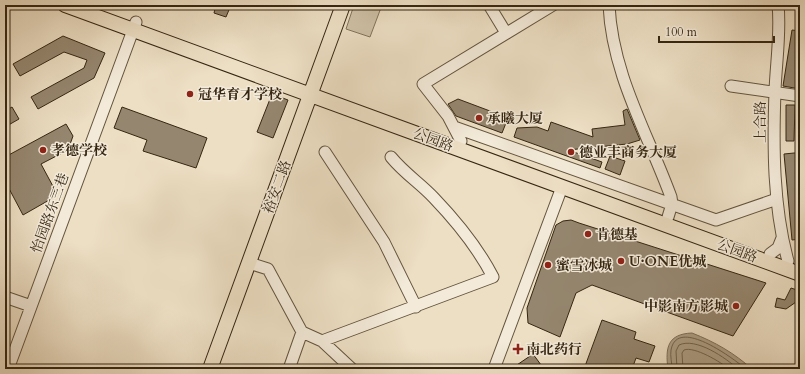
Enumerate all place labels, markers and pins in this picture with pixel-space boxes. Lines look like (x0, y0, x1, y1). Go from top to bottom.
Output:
place label: 冠华育才学校 (198, 85, 282, 104)
marker: 冠华育才学校 (185, 89, 195, 99)
place label: 承曦大厦 (487, 109, 543, 128)
marker: 承曦大厦 (474, 113, 484, 123)
place label: 孝德学校 (51, 141, 107, 160)
place label: 德业丰商务大厦 (579, 143, 677, 162)
marker: 孝德学校 (38, 145, 48, 155)
marker: 德业丰商务大厦 (566, 147, 576, 157)
place label: 肯德基 (596, 225, 638, 244)
marker: 肯德基 (583, 229, 593, 239)
place label: U·ONE优城 (629, 252, 706, 271)
place label: 蜜雪冰城 (556, 256, 612, 275)
marker: U·ONE优城 (616, 256, 626, 266)
marker: 蜜雪冰城 (543, 260, 553, 270)
place label: 中影南方影城 (644, 297, 728, 316)
marker: 中影南方影城 (731, 301, 741, 311)
place label: 南北药行 (526, 340, 582, 359)
marker: 南北药行 (513, 344, 523, 354)

